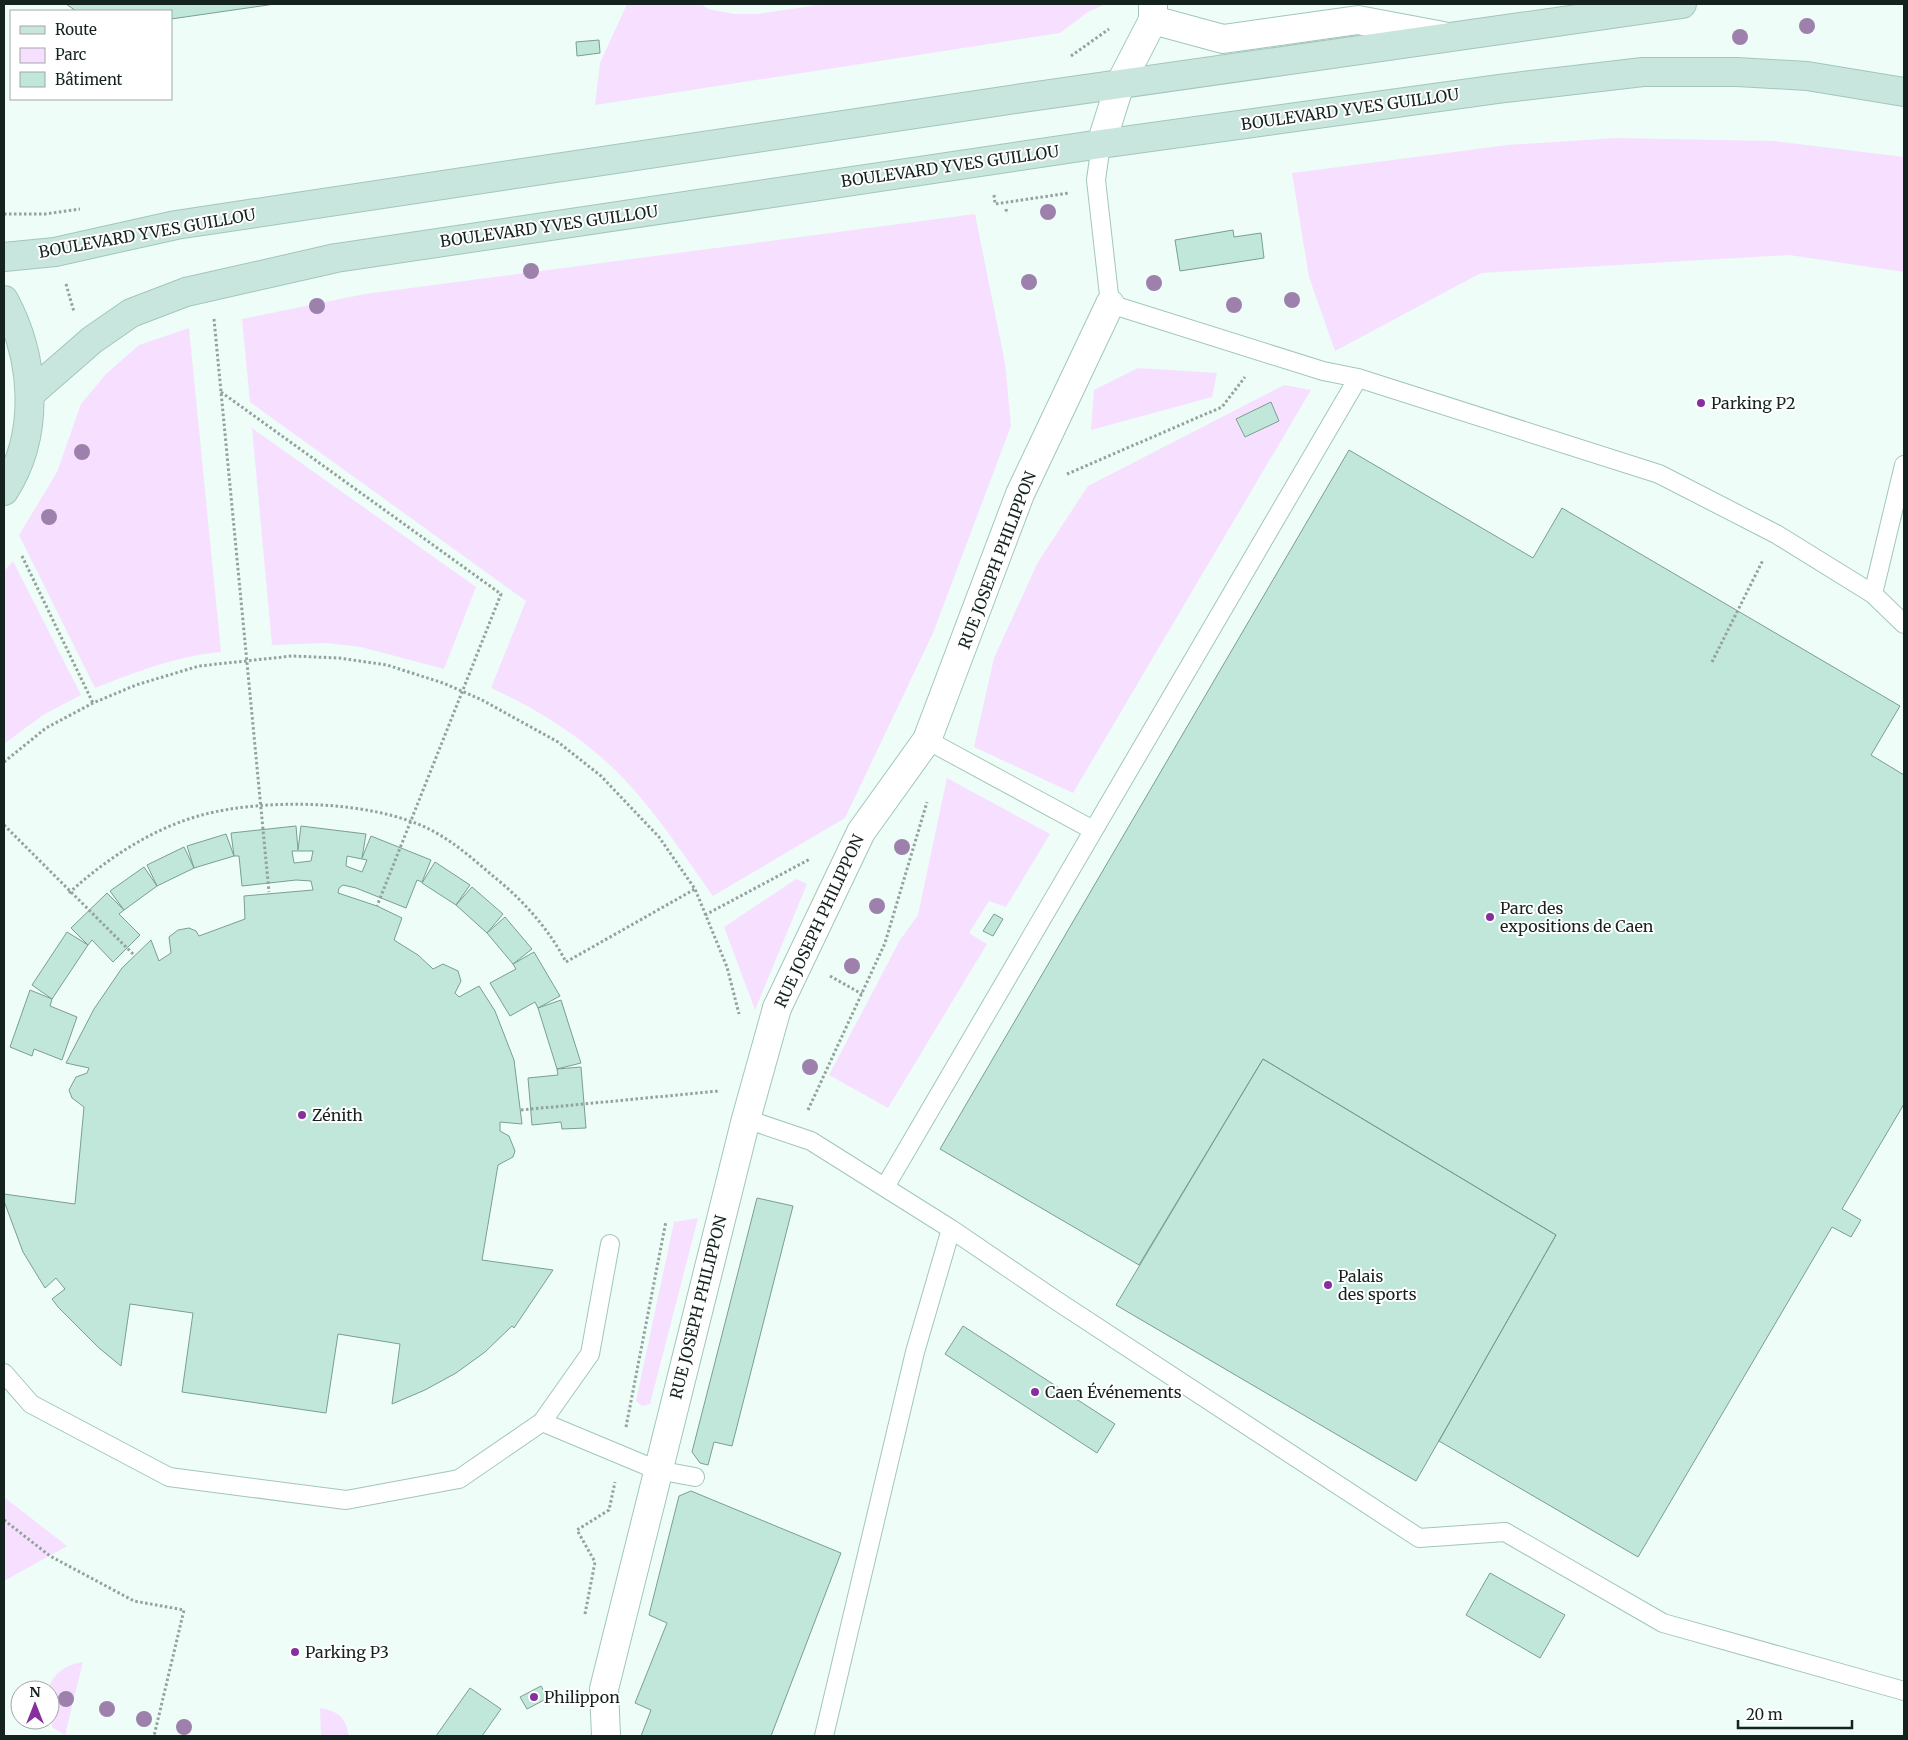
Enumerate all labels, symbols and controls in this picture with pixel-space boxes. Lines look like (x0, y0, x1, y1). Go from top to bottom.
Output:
legend (10, 10, 172, 100)
text: Route (55, 20, 97, 39)
text: Parc (55, 45, 87, 64)
text: Bâtiment (55, 70, 123, 89)
street label: BOULEVARD YVES GUILLOU (1240, 84, 1461, 134)
street label: BOULEVARD YVES GUILLOU (840, 141, 1061, 191)
street label: BOULEVARD YVES GUILLOU (439, 201, 660, 251)
street label: BOULEVARD YVES GUILLOU (37, 204, 257, 262)
place label: Parking P2 (1711, 393, 1795, 413)
marker: Parking P2 (1695, 397, 1707, 409)
street label: RUE JOSEPH PHILIPPON (954, 468, 1040, 652)
street label: RUE JOSEPH PHILIPPON (770, 831, 868, 1011)
place label: Parc des expositions de Caen (1500, 898, 1654, 936)
marker: Parc des expositions de Caen (1484, 911, 1496, 923)
place label: Zénith (312, 1105, 363, 1125)
marker: Zénith (296, 1109, 308, 1121)
street label: RUE JOSEPH PHILIPPON (665, 1213, 731, 1401)
place label: Palais des sports (1338, 1266, 1417, 1304)
marker: Palais des sports (1322, 1279, 1334, 1291)
place label: Caen Événements (1045, 1382, 1182, 1402)
marker: Caen Événements (1029, 1386, 1041, 1398)
place label: Parking P3 (305, 1642, 389, 1662)
marker: Parking P3 (289, 1646, 301, 1658)
north arrow (10, 1680, 60, 1730)
text: N (29, 1683, 41, 1701)
place label: Philippon (544, 1687, 620, 1707)
marker: Philippon (528, 1691, 540, 1703)
scale bar (1738, 1698, 1852, 1730)
text: 20 m (1746, 1705, 1783, 1724)

